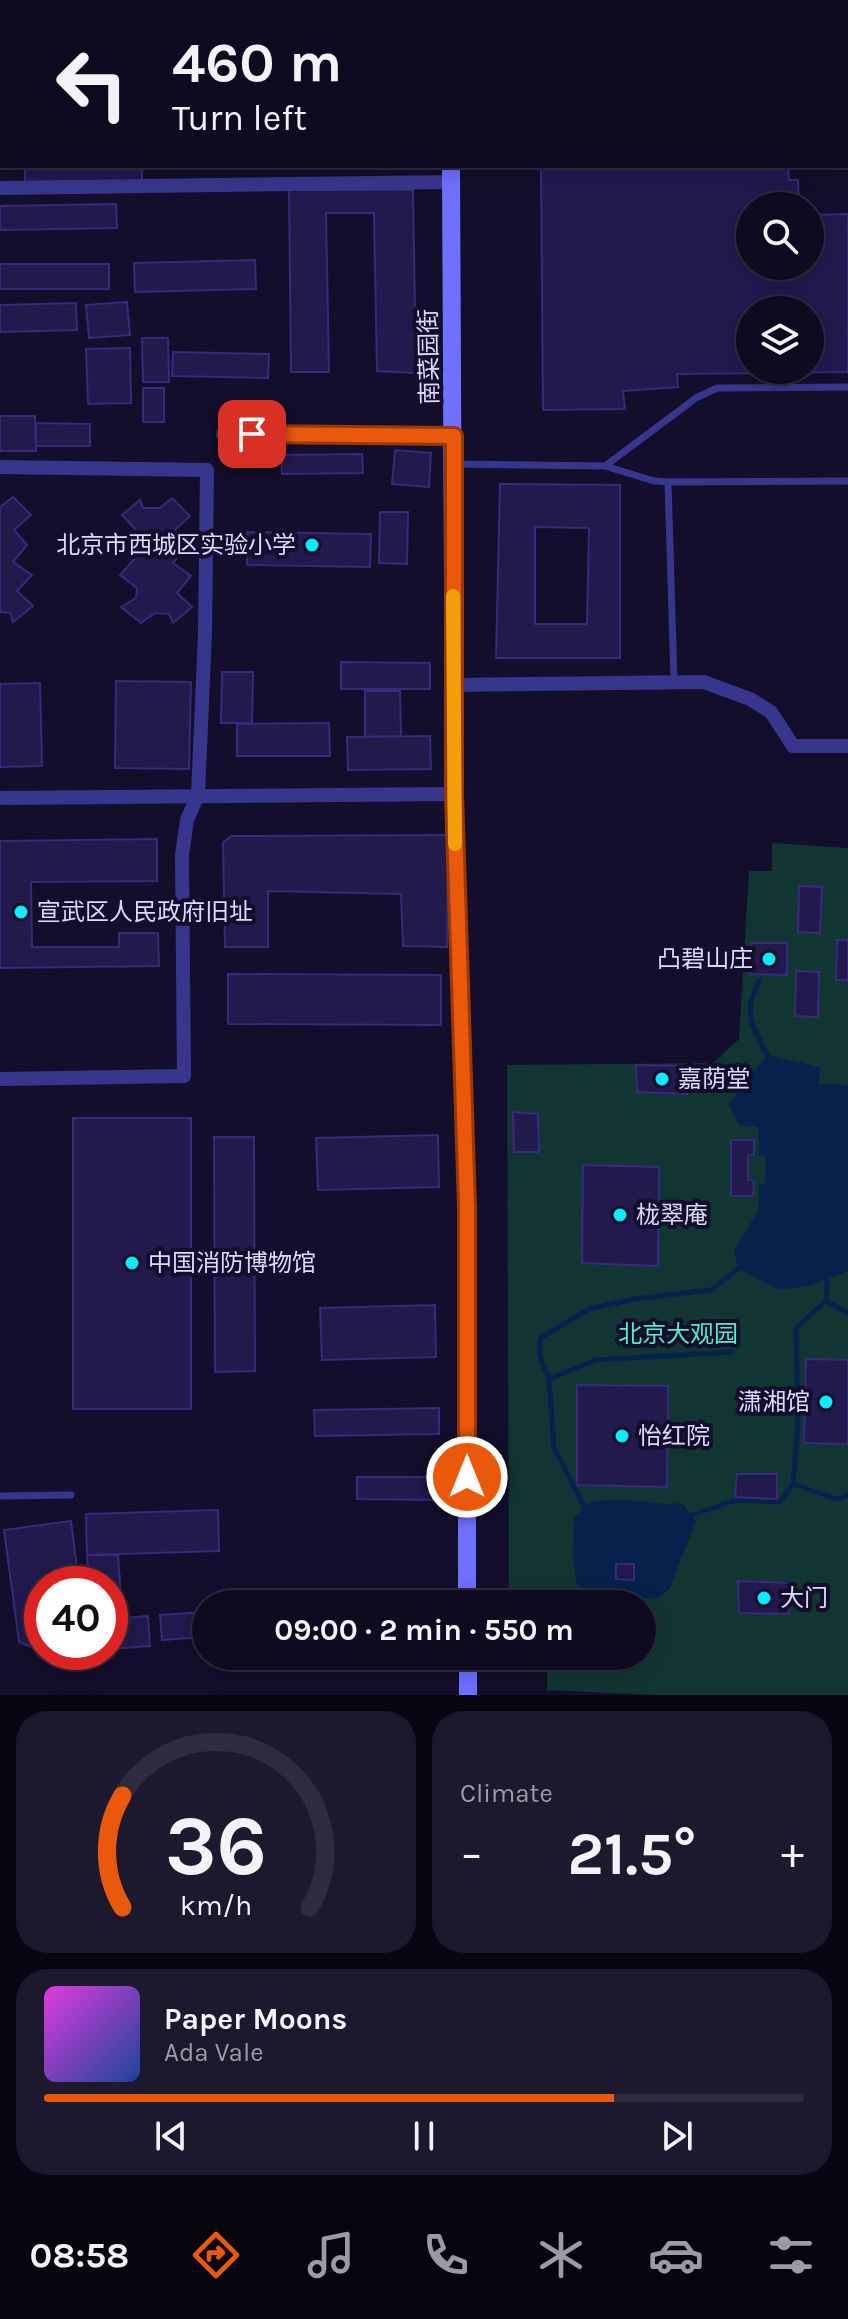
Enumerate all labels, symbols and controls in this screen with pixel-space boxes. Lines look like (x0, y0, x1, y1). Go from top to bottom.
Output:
text: 460 m (172, 30, 342, 95)
icon: left (40, 32, 144, 136)
text: Turn left (172, 97, 307, 139)
map controls (736, 192, 824, 384)
button: search (736, 192, 824, 280)
button: layers (736, 296, 824, 384)
street label: 南菜园街 (414, 309, 444, 405)
pin (218, 400, 286, 468)
icon: arrive (230, 412, 274, 456)
place label: 北京市西城区实验小学 (56, 531, 296, 559)
marker: 北京市西城区实验小学 (303, 536, 321, 554)
place label: 宣武区人民政府旧址 (37, 898, 253, 926)
marker: 宣武区人民政府旧址 (12, 903, 30, 921)
place label: 凸碧山庄 (657, 945, 753, 973)
marker: 凸碧山庄 (760, 950, 778, 968)
place label: 嘉荫堂 (678, 1065, 750, 1093)
marker: 嘉荫堂 (653, 1070, 671, 1088)
place label: 栊翠庵 (636, 1201, 708, 1229)
marker: 栊翠庵 (611, 1206, 629, 1224)
place label: 中国消防博物馆 (148, 1249, 316, 1277)
marker: 中国消防博物馆 (123, 1254, 141, 1272)
park label: 北京大观园 (618, 1320, 738, 1348)
place label: 潇湘馆 (738, 1388, 810, 1416)
marker: 潇湘馆 (817, 1393, 835, 1411)
place label: 怡红院 (638, 1422, 710, 1450)
marker: 怡红院 (613, 1427, 631, 1445)
position arrow (425, 1435, 509, 1519)
speed limit sign: 40 (24, 1566, 128, 1670)
place label: 大门 (780, 1584, 828, 1612)
marker: 大门 (755, 1589, 773, 1607)
text: 09:00 · 2 min · 550 m (274, 1612, 574, 1648)
text: Climate (460, 1778, 553, 1809)
text: 36 (165, 1798, 267, 1895)
text: 21.5° (568, 1819, 696, 1889)
text: − (460, 1828, 483, 1879)
text: + (781, 1828, 804, 1879)
text: km/h (180, 1889, 252, 1922)
text: Paper Moons (164, 2001, 347, 2037)
text: Ada Vale (164, 2037, 264, 2068)
icon: previous (149, 2114, 193, 2158)
icon: pause (402, 2114, 446, 2158)
icon: next (655, 2114, 699, 2158)
icon: directions (188, 2227, 244, 2283)
icon: music (303, 2227, 359, 2283)
icon: phone (418, 2227, 474, 2283)
icon: climate (533, 2227, 589, 2283)
icon: car (648, 2227, 704, 2283)
icon: filters (763, 2227, 819, 2283)
text: 08:58 (29, 2234, 129, 2276)

